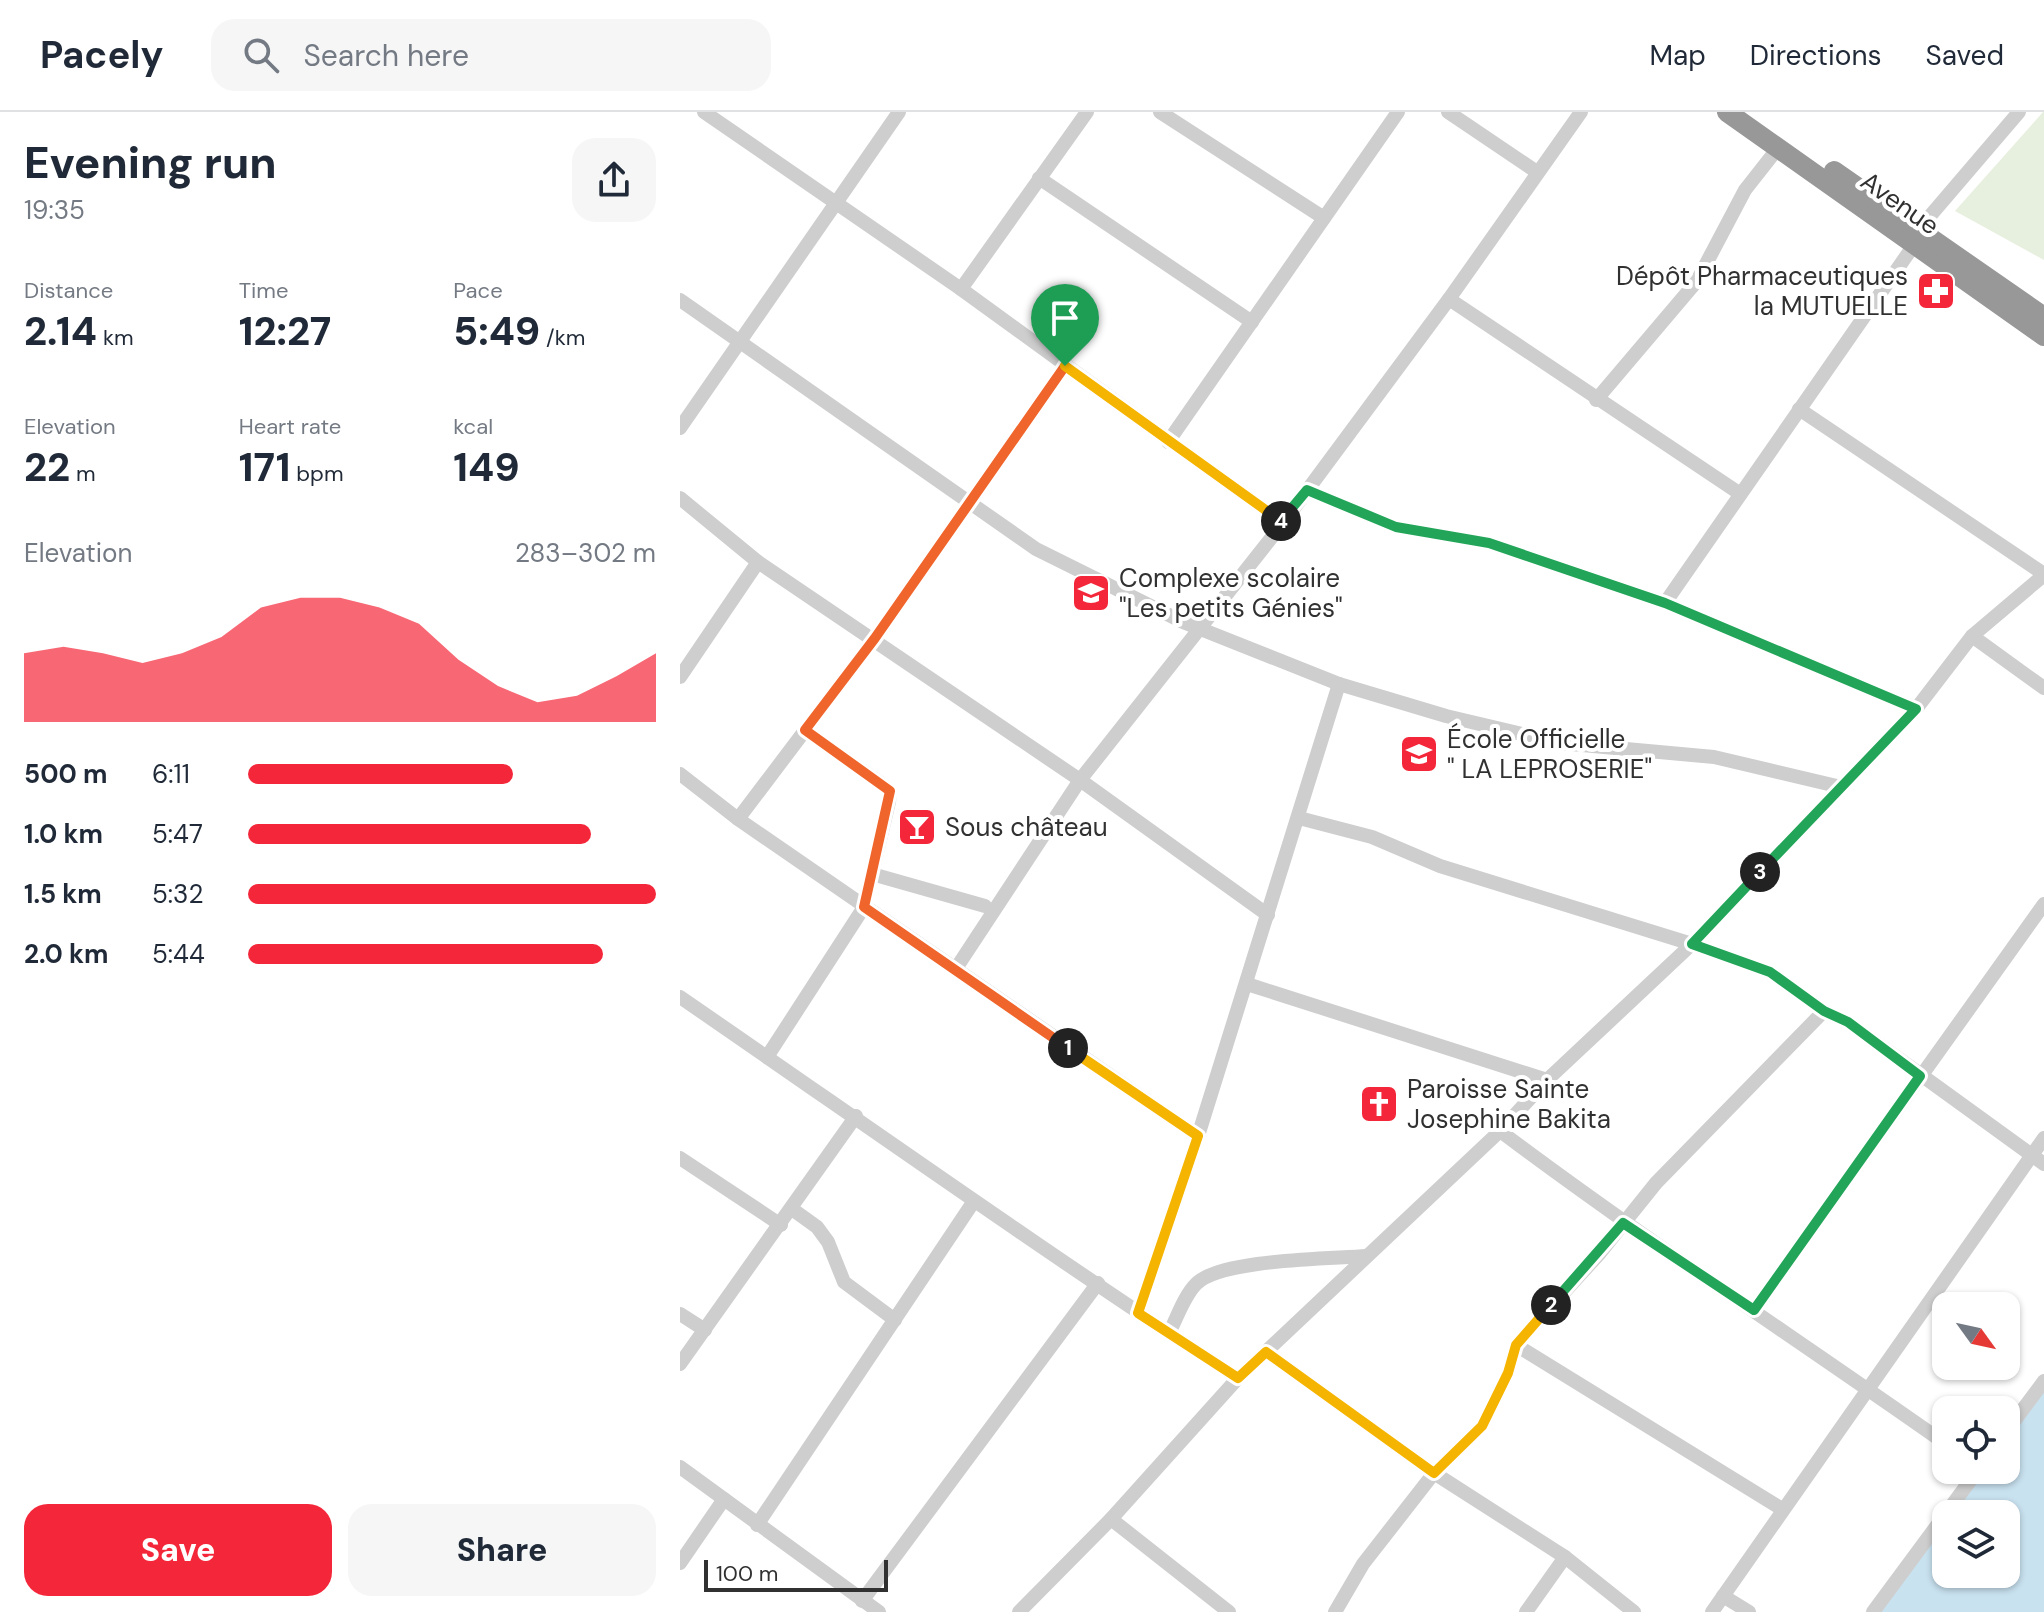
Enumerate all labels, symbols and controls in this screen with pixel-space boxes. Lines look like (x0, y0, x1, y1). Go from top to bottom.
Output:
search box (211, 19, 771, 91)
text: Pacely (40, 30, 163, 80)
icon: search (239, 33, 283, 77)
text: Search here (303, 36, 469, 75)
text: Map (1649, 37, 1706, 74)
text: Directions (1750, 37, 1882, 74)
text: Saved (1926, 37, 2004, 74)
text: Evening run (24, 134, 277, 192)
button: share (572, 138, 656, 222)
street label: Avenue (1854, 164, 1946, 242)
text: 19:35 (24, 193, 85, 227)
place label: Dépôt Pharmaceutiques la MUTUELLE (1616, 259, 1908, 323)
pharmacy icon: Dépôt Pharmaceutiques la MUTUELLE (1915, 270, 1957, 312)
text: Distance (24, 276, 113, 305)
text: Time (239, 276, 288, 305)
text: Pace (453, 276, 503, 305)
pin (1031, 284, 1099, 366)
icon: arrive (1043, 296, 1087, 340)
text: 2.14 (24, 305, 97, 357)
text: 12:27 (239, 305, 331, 357)
text: 5:49 (453, 305, 540, 357)
text: km (97, 323, 134, 352)
text: /km (540, 323, 585, 352)
text: Elevation (24, 412, 116, 441)
text: Heart rate (239, 412, 341, 441)
text: kcal (453, 412, 493, 441)
text: 22 (24, 441, 70, 493)
text: 171 (239, 441, 291, 493)
text: 149 (453, 441, 520, 493)
text: m (70, 459, 96, 488)
text: bpm (291, 459, 344, 488)
pin: 4 (1261, 501, 1301, 541)
text: 4 (1274, 506, 1288, 535)
text: Elevation (24, 536, 132, 570)
text: 283–302 m (515, 536, 656, 570)
place label: Complexe scolaire "Les petits Génies" (1119, 561, 1343, 625)
school or university icon: Complexe scolaire "Les petits Génies" (1070, 572, 1112, 614)
place label: École Officielle " LA LEPROSERIE" (1447, 722, 1652, 786)
school or university icon: École Officielle " LA LEPROSERIE" (1398, 733, 1440, 775)
text: 500 m (24, 757, 107, 791)
text: 6:11 (152, 757, 190, 791)
bar icon: Sous château (896, 806, 938, 848)
place label: Sous château (945, 810, 1108, 844)
text: 1.0 km (24, 817, 103, 851)
text: 5:47 (152, 817, 203, 851)
pin: 3 (1740, 852, 1780, 892)
text: 3 (1753, 857, 1767, 886)
text: 1.5 km (24, 877, 102, 911)
text: 5:32 (152, 877, 203, 911)
text: 2.0 km (24, 937, 108, 971)
text: 5:44 (152, 937, 205, 971)
pin: 1 (1048, 1028, 1088, 1068)
text: 1 (1064, 1033, 1072, 1062)
place label: Paroisse Sainte Josephine Bakita (1407, 1072, 1611, 1136)
church icon: Paroisse Sainte Josephine Bakita (1358, 1083, 1400, 1125)
pin: 2 (1531, 1285, 1571, 1325)
text: 2 (1545, 1290, 1557, 1319)
north arrow (1932, 1292, 2020, 1380)
map controls (1932, 1292, 2020, 1588)
button: locate (1932, 1396, 2020, 1484)
button: layers (1932, 1500, 2020, 1588)
button: Save (24, 1504, 332, 1596)
button: Share (348, 1504, 656, 1596)
scale bar (704, 1556, 888, 1592)
text: 100 m (716, 1559, 778, 1588)

